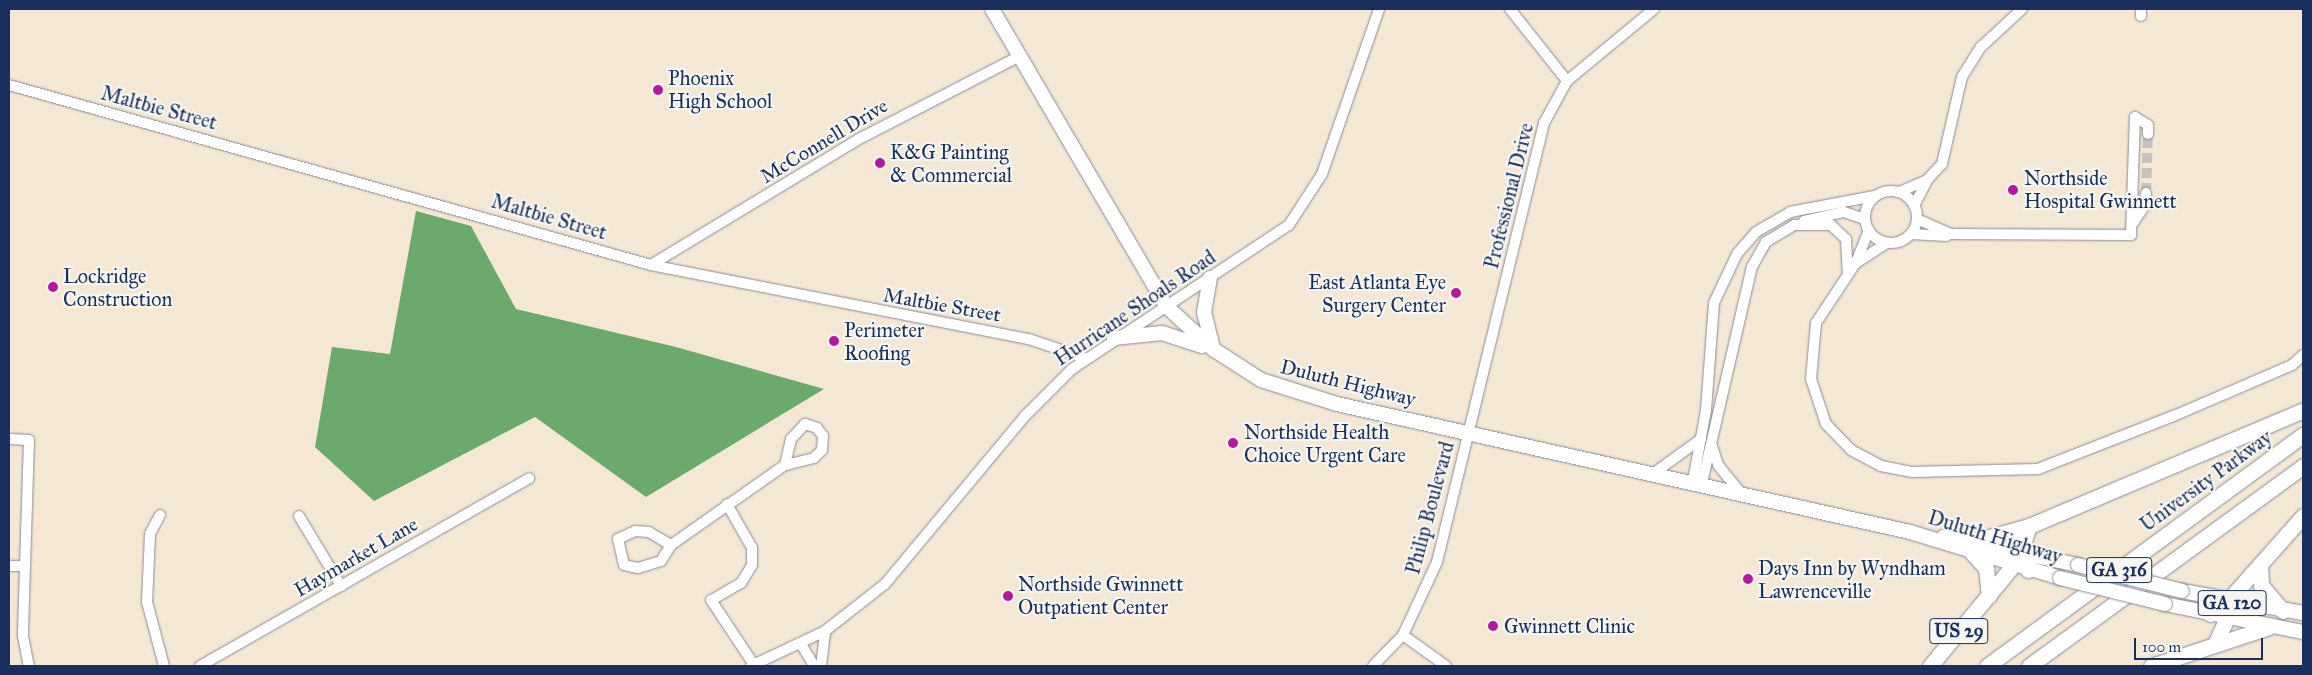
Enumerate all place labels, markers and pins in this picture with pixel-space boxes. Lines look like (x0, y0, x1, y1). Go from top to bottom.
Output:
place label: Phoenix High School (668, 66, 772, 113)
marker: Phoenix High School (652, 84, 664, 96)
place label: K&G Painting & Commercial (890, 140, 1012, 187)
marker: K&G Painting & Commercial (874, 157, 886, 169)
place label: Northside Hospital Gwinnett (2024, 166, 2177, 213)
marker: Northside Hospital Gwinnett (2006, 183, 2020, 197)
place label: Lockridge Construction (63, 264, 172, 311)
place label: East Atlanta Eye Surgery Center (1308, 270, 1446, 317)
marker: Lockridge Construction (47, 281, 59, 293)
marker: East Atlanta Eye Surgery Center (1450, 287, 1462, 299)
place label: Perimeter Roofing (844, 318, 924, 365)
marker: Perimeter Roofing (828, 335, 840, 347)
place label: Northside Health Choice Urgent Care (1244, 420, 1406, 467)
marker: Northside Health Choice Urgent Care (1226, 436, 1240, 450)
place label: Days Inn by Wyndham Lawrenceville (1758, 556, 1946, 603)
place label: Northside Gwinnett Outpatient Center (1018, 572, 1183, 619)
marker: Days Inn by Wyndham Lawrenceville (1742, 573, 1754, 585)
marker: Northside Gwinnett Outpatient Center (1002, 590, 1014, 602)
place label: Gwinnett Clinic (1504, 614, 1635, 638)
marker: Gwinnett Clinic (1486, 619, 1500, 633)

